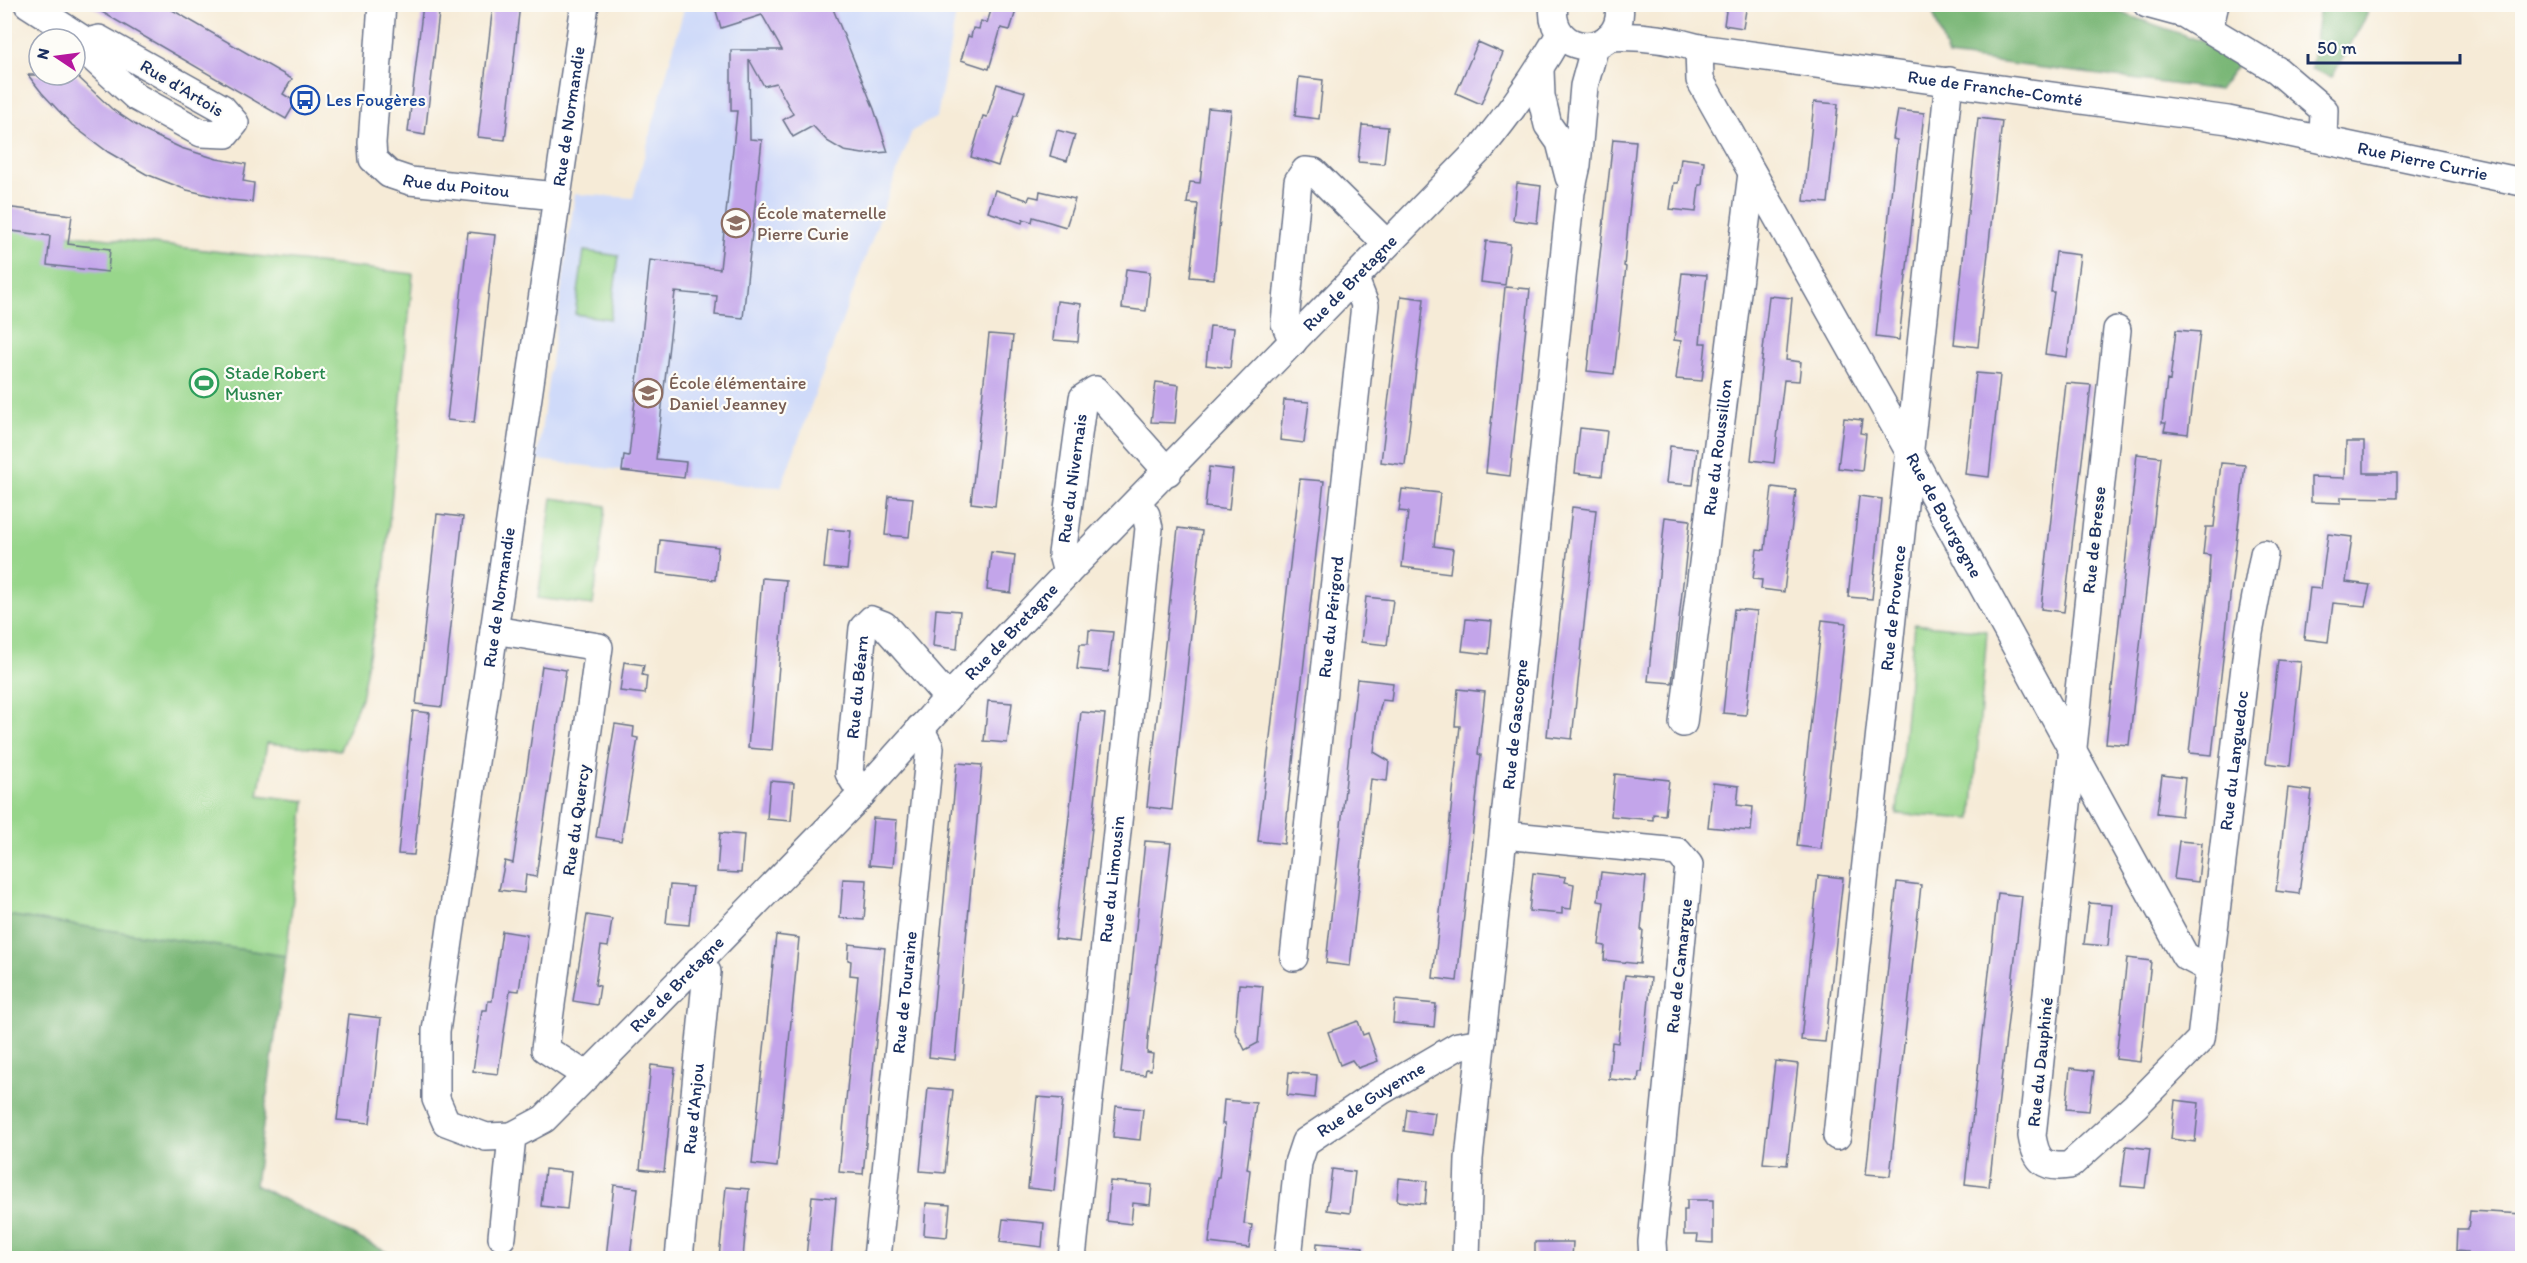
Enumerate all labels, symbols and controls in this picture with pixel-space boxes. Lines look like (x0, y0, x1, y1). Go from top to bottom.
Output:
north arrow (27, 27, 87, 87)
scale bar (2308, 27, 2460, 65)
text: 50 m (2317, 37, 2357, 59)
street label: Rue de Normandie (548, 45, 590, 188)
text: N (32, 46, 53, 61)
street label: Rue d'Artois (136, 54, 228, 122)
street label: Rue de Franche-Comté (1906, 66, 2084, 111)
bus stop icon: Les Fougères (289, 84, 321, 116)
place label: Les Fougères (326, 89, 426, 111)
street label: Rue Pierre Currie (2356, 137, 2490, 186)
street label: Rue du Poitou (400, 168, 511, 202)
place label: École maternelle Pierre Curie (757, 202, 887, 245)
school or university icon: École maternelle Pierre Curie (720, 207, 752, 239)
street label: Rue de Bretagne (1298, 230, 1402, 336)
place label: Stade Robert Musner (225, 362, 326, 405)
sports icon: Stade Robert Musner (188, 367, 220, 399)
place label: École élémentaire Daniel Jeanney (669, 372, 807, 415)
school or university icon: École élémentaire Daniel Jeanney (632, 377, 664, 409)
street label: Rue du Roussillon (1698, 378, 1737, 517)
street label: Rue du Nivernais (1053, 412, 1092, 544)
street label: Rue de Bourgogne (1901, 449, 1987, 582)
street label: Rue de Bresse (2077, 485, 2111, 595)
street label: Rue de Normandie (478, 526, 520, 669)
street label: Rue de Provence (1875, 544, 1911, 672)
street label: Rue du Périgord (1313, 555, 1349, 679)
street label: Rue de Bretagne (960, 578, 1063, 685)
street label: Rue du Béarn (841, 634, 873, 740)
street label: Rue de Gascogne (1497, 658, 1533, 791)
street label: Rue du Languedoc (2215, 689, 2253, 832)
street label: Rue du Quercy (557, 762, 595, 877)
street label: Rue du Limousin (1094, 814, 1130, 944)
street label: Rue de Camargue (1661, 898, 1697, 1034)
street label: Rue de Touraine (887, 930, 922, 1055)
street label: Rue de Bretagne (625, 931, 729, 1037)
street label: Rue du Dauphiné (2022, 996, 2058, 1128)
street label: Rue de Guyenne (1312, 1057, 1429, 1142)
street label: Rue d'Anjou (678, 1062, 709, 1155)

